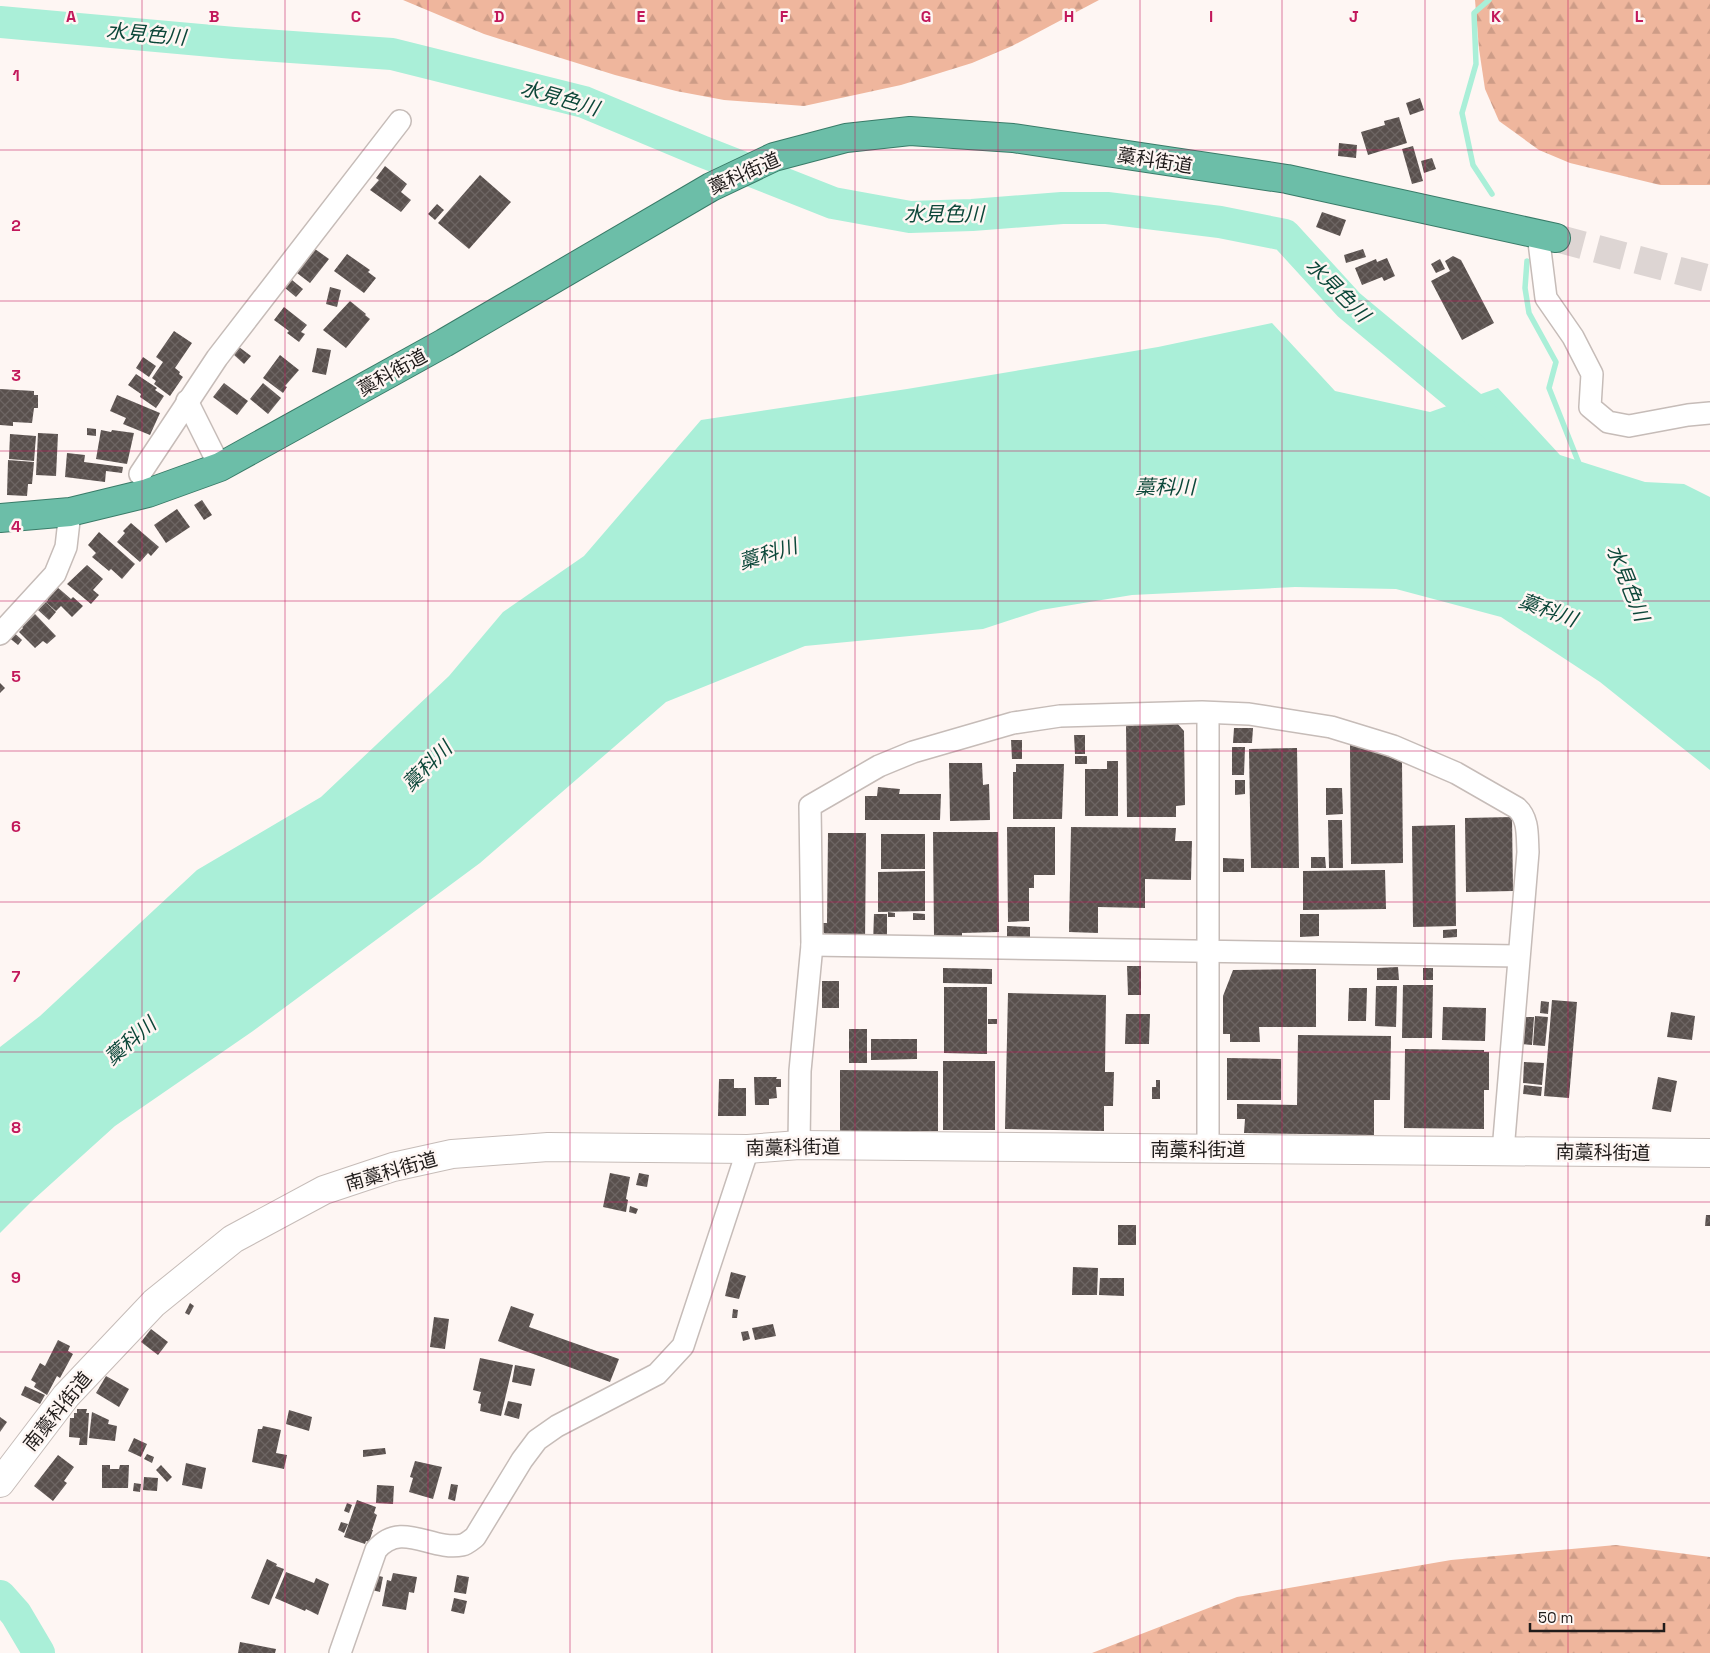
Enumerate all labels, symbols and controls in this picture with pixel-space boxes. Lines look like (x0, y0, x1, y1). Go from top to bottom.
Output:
text: A (66, 6, 76, 27)
text: B (209, 6, 219, 27)
text: C (351, 6, 361, 27)
text: D (494, 6, 504, 27)
text: E (637, 6, 646, 27)
text: F (780, 6, 789, 27)
text: G (921, 6, 931, 27)
text: H (1064, 6, 1074, 27)
text: I (1209, 6, 1213, 27)
text: J (1349, 6, 1359, 27)
text: K (1491, 6, 1501, 27)
text: L (1635, 6, 1644, 27)
water label: 水見色川 (105, 18, 189, 51)
text: 1 (12, 65, 20, 86)
water label: 水見色川 (518, 74, 604, 122)
street label: 藁科街道 (1115, 142, 1194, 179)
street label: 藁科街道 (704, 147, 784, 200)
water label: 水見色川 (904, 201, 986, 227)
text: 2 (11, 215, 21, 236)
water label: 水見色川 (1301, 253, 1377, 329)
street label: 藁科街道 (353, 343, 432, 402)
text: 3 (11, 365, 21, 386)
water label: 藁科川 (1135, 474, 1197, 500)
text: 4 (11, 516, 21, 537)
water label: 藁科川 (736, 532, 802, 575)
water label: 水見色川 (1601, 541, 1656, 627)
water label: 藁科川 (1515, 588, 1583, 633)
text: 5 (11, 666, 21, 687)
water label: 藁科川 (397, 734, 459, 796)
text: 6 (11, 816, 21, 837)
text: 7 (12, 966, 21, 987)
water label: 藁科川 (99, 1010, 163, 1070)
text: 8 (11, 1117, 21, 1138)
street label: 南藁科街道 (745, 1134, 841, 1161)
street label: 南藁科街道 (1150, 1137, 1246, 1162)
street label: 南藁科街道 (1555, 1139, 1651, 1166)
street label: 南藁科街道 (342, 1146, 440, 1197)
text: 9 (11, 1267, 21, 1288)
street label: 南藁科街道 (18, 1367, 97, 1456)
scale bar (1530, 1600, 1664, 1632)
text: 50 m (1538, 1608, 1573, 1627)

